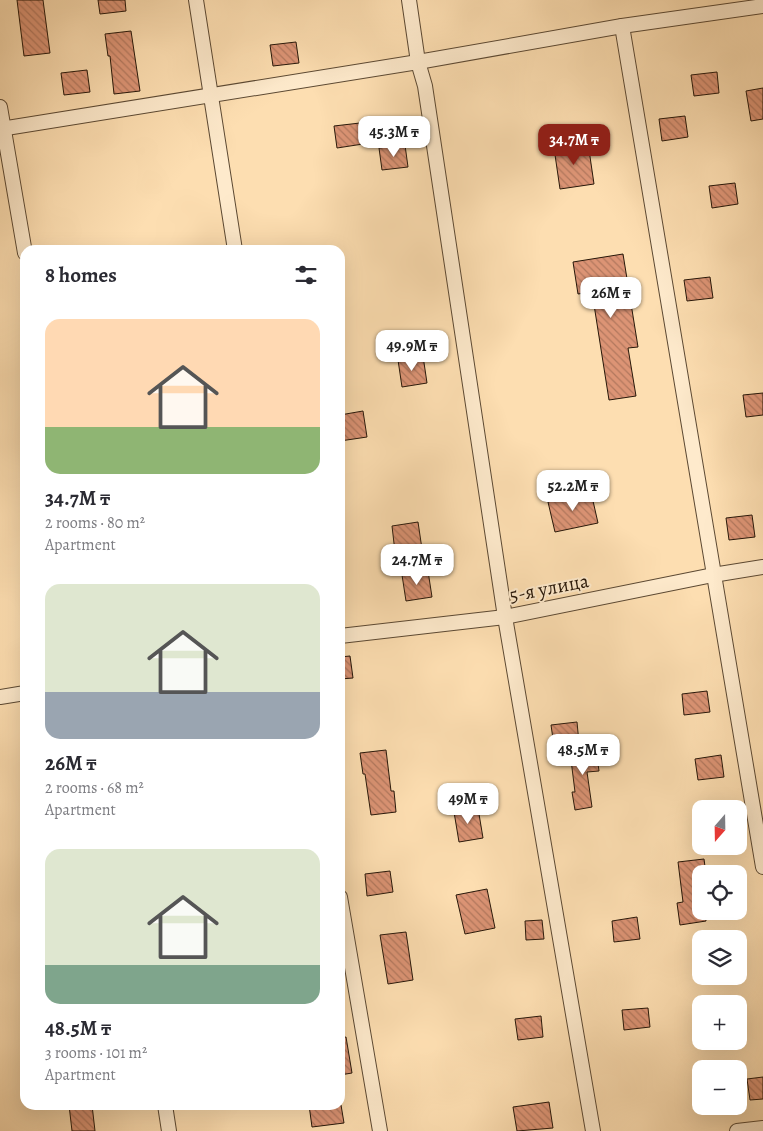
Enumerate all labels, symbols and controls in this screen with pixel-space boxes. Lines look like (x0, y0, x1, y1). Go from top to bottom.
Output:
pin: 45.3M ₸ (348, 116, 440, 158)
text: 45.3M ₸ (369, 121, 419, 143)
pin: 34.7M ₸ (528, 124, 620, 166)
text: 34.7M ₸ (549, 129, 599, 151)
text: 8 homes (45, 261, 117, 289)
icon: filters (292, 261, 320, 289)
pin: 26M ₸ (576, 276, 646, 319)
text: 26M ₸ (591, 282, 631, 304)
pin: 49.9M ₸ (366, 330, 458, 372)
text: 49.9M ₸ (387, 335, 437, 357)
icon: home (138, 352, 228, 442)
pin: 52.2M ₸ (527, 470, 619, 512)
text: 52.2M ₸ (548, 475, 598, 497)
text: 34.7M ₸ (45, 484, 110, 512)
text: 2 rooms · 80 m² (45, 512, 145, 534)
text: Apartment (45, 534, 116, 556)
pin: 24.7M ₸ (371, 544, 463, 586)
text: 24.7M ₸ (392, 549, 442, 571)
street label: 5-я улица (507, 567, 592, 609)
icon: home (138, 617, 228, 707)
pin: 48.5M ₸ (537, 734, 629, 776)
text: 48.5M ₸ (558, 739, 608, 761)
text: 26M ₸ (45, 749, 97, 777)
text: 2 rooms · 68 m² (45, 777, 144, 799)
pin: 49M ₸ (433, 782, 503, 825)
text: 49M ₸ (449, 788, 488, 810)
text: Apartment (45, 799, 116, 821)
north arrow (692, 800, 748, 855)
map controls (692, 800, 747, 1115)
button: locate (692, 865, 747, 920)
icon: home (138, 882, 228, 972)
button: layers (692, 930, 747, 985)
button: + (692, 995, 747, 1050)
text: 48.5M ₸ (45, 1014, 111, 1042)
text: 3 rooms · 101 m² (45, 1042, 147, 1064)
button: − (692, 1060, 747, 1115)
text: Apartment (45, 1064, 116, 1086)

